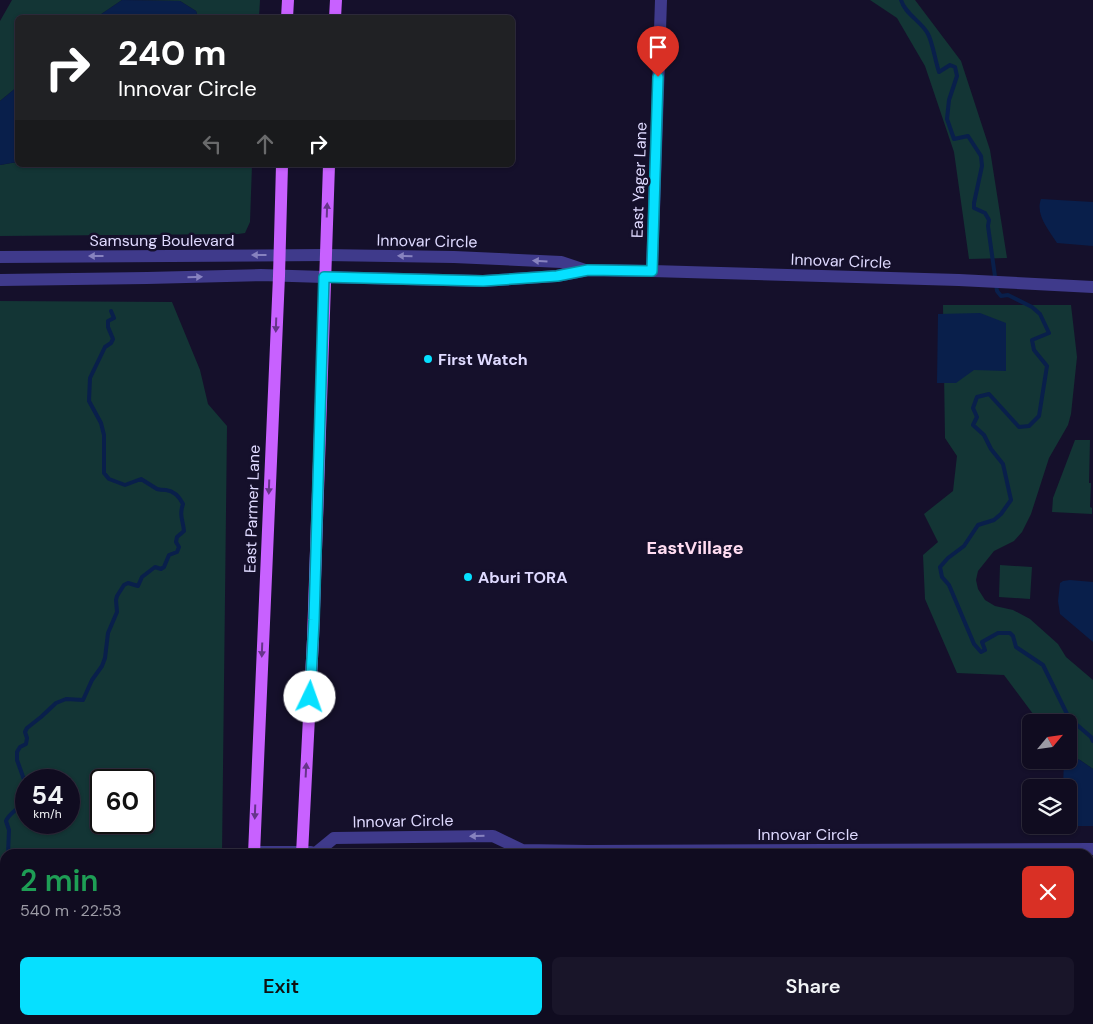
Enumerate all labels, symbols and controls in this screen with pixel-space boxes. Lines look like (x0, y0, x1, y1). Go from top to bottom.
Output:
pin (637, 26, 679, 77)
text: 240 m (118, 30, 227, 76)
icon: arrive (644, 33, 672, 61)
icon: right (35, 35, 100, 100)
text: Innovar Circle (118, 74, 257, 103)
street label: East Yager Lane (626, 122, 652, 238)
icon: left (198, 130, 226, 158)
icon: ahead (251, 130, 279, 158)
icon: right (304, 130, 332, 158)
one-way arrow (323, 202, 331, 218)
street label: Samsung Boulevard (90, 230, 234, 251)
street label: Innovar Circle (376, 230, 478, 252)
street label: Innovar Circle (790, 249, 892, 273)
one-way arrow (250, 251, 266, 259)
one-way arrow (88, 252, 104, 260)
one-way arrow (397, 252, 413, 260)
one-way arrow (532, 257, 548, 265)
one-way arrow (188, 273, 204, 281)
one-way arrow (272, 317, 280, 333)
place label: First Watch (438, 349, 528, 370)
marker: First Watch (422, 353, 434, 365)
street label: East Parmer Lane (239, 444, 265, 574)
one-way arrow (265, 480, 273, 496)
district label: EastVillage (646, 536, 744, 560)
place label: Aburi TORA (478, 567, 568, 588)
marker: Aburi TORA (462, 571, 474, 583)
one-way arrow (258, 642, 266, 658)
position arrow (283, 670, 335, 722)
north arrow (1022, 714, 1078, 769)
map controls (1022, 714, 1077, 834)
one-way arrow (303, 762, 311, 778)
speed limit sign: 60 (90, 769, 155, 834)
text: 54 (32, 779, 63, 812)
button: layers (1022, 779, 1077, 834)
one-way arrow (251, 804, 259, 820)
text: km/h (33, 806, 62, 822)
street label: Innovar Circle (352, 810, 454, 832)
street label: Innovar Circle (758, 824, 858, 845)
one-way arrow (469, 832, 485, 840)
text: 2 min (20, 861, 98, 900)
button: close (1022, 866, 1074, 918)
text: 540 m · 22:53 (20, 900, 122, 921)
button: Exit (20, 957, 542, 1015)
button: Share (552, 957, 1074, 1015)

